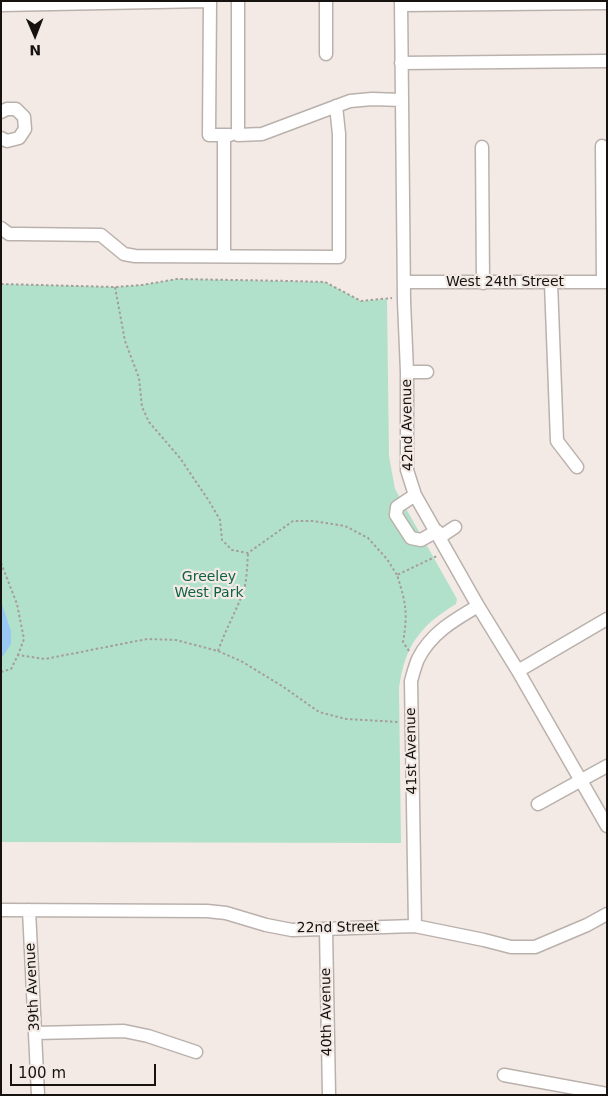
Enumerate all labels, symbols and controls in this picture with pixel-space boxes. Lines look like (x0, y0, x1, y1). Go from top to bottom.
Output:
north arrow (10, 10, 60, 60)
text: N (29, 42, 41, 58)
street label: West 24th Street (446, 274, 564, 290)
street label: 42nd Avenue (399, 379, 417, 471)
park label: Greeley West Park (174, 569, 244, 602)
street label: 41st Avenue (403, 707, 421, 795)
street label: 22nd Street (297, 919, 379, 937)
street label: 39th Avenue (22, 942, 44, 1032)
street label: 40th Avenue (318, 968, 336, 1056)
scale bar (12, 1054, 159, 1086)
text: 100 m (18, 1064, 66, 1082)

